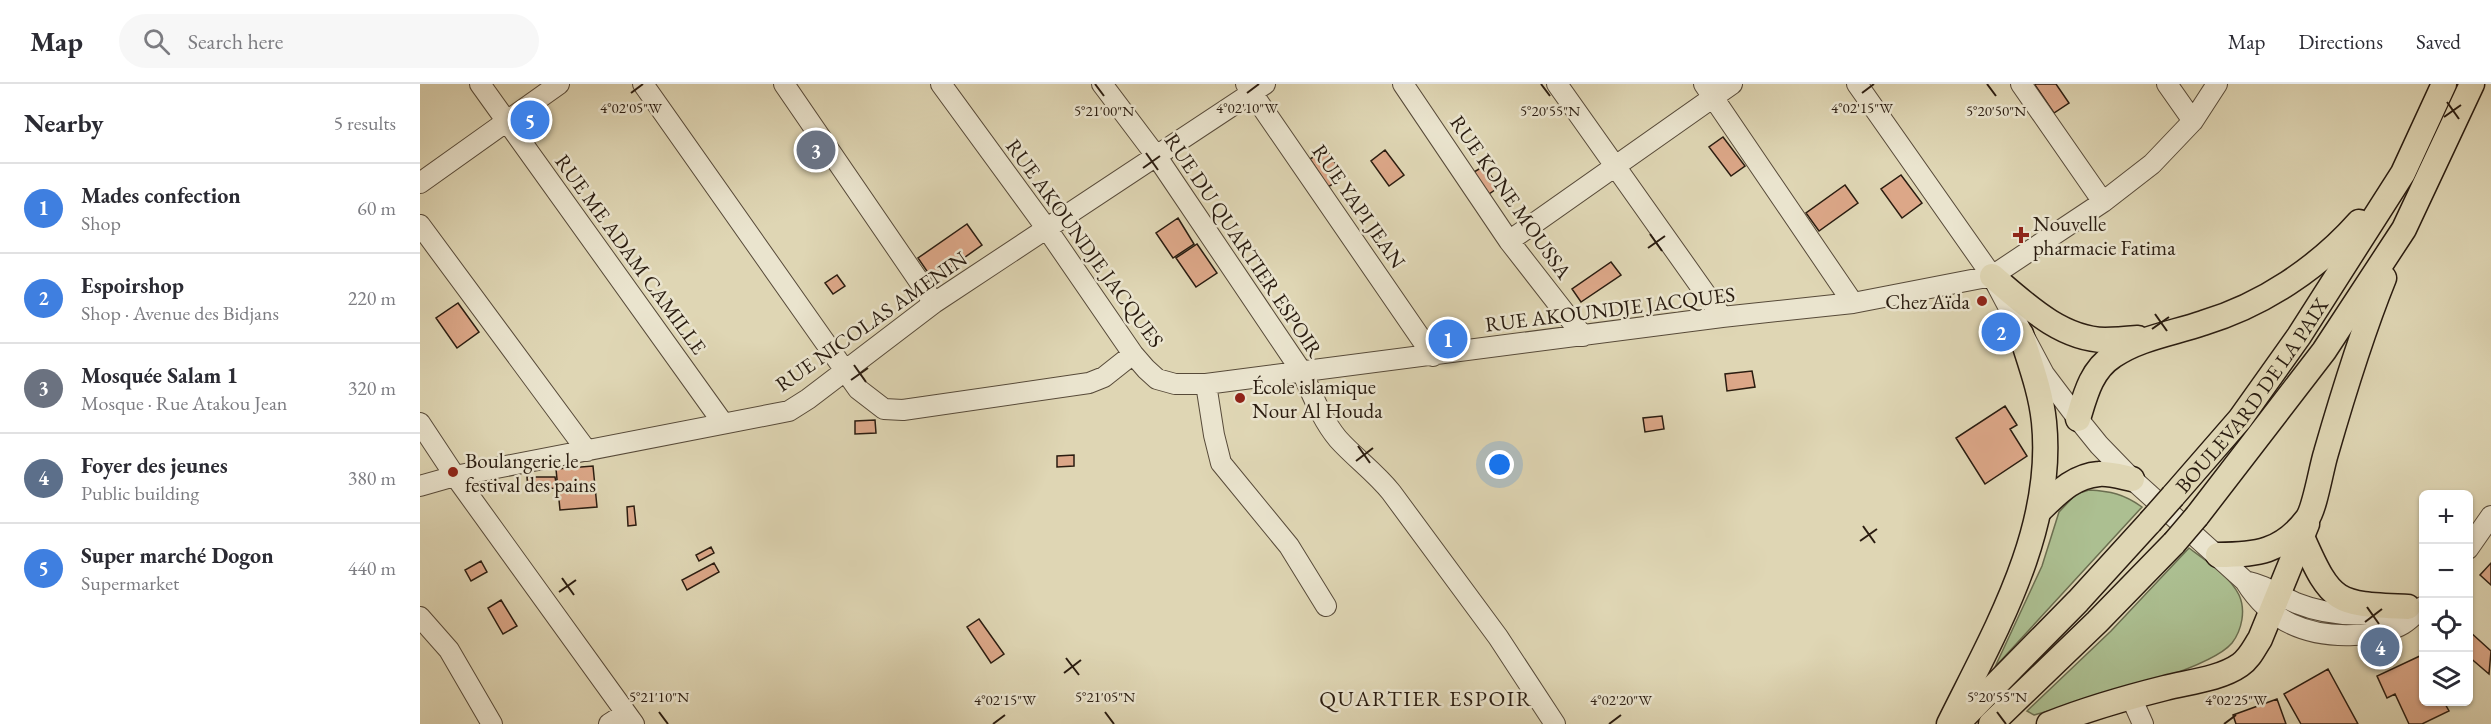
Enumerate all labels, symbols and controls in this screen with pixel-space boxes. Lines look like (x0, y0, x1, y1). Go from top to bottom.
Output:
search box (119, 14, 539, 68)
text: Map (30, 23, 83, 59)
icon: search (140, 25, 173, 58)
text: Search here (188, 27, 283, 56)
text: Map (2228, 28, 2265, 55)
text: Directions (2298, 28, 2383, 55)
text: Saved (2416, 28, 2461, 55)
pin: 5 (510, 98, 550, 142)
text: 4°02'05"W (600, 98, 662, 117)
text: 4°02'10"W (1216, 98, 1278, 117)
text: 4°02'15"W (1831, 98, 1893, 117)
text: 5°21'00"N (1074, 101, 1134, 120)
text: 5°20'55"N (1520, 101, 1580, 120)
text: 5°20'50"N (1966, 101, 2026, 120)
text: Nearby (24, 106, 104, 140)
text: 5 results (333, 110, 396, 136)
street label: RUE KONE MOUSSA (1444, 110, 1578, 285)
pin: 3 (796, 128, 836, 172)
street label: RUE DU QUARTIER ESPOIR (1158, 128, 1330, 364)
street label: RUE AKOUNDJE JACQUES (999, 133, 1170, 353)
street label: RUE YAPI JEAN (1306, 139, 1412, 274)
street label: RUE ME ADAM CAMILLE (549, 149, 713, 359)
text: Mades confection (81, 181, 241, 210)
text: 1 (38, 195, 49, 221)
text: 60 m (357, 195, 396, 221)
text: Shop (81, 210, 121, 236)
place label: Nouvelle pharmacie Fatima (2033, 210, 2176, 261)
marker: Nouvelle pharmacie Fatima (2014, 228, 2028, 242)
street label: RUE NICOLAS AMENIN (770, 244, 972, 397)
text: Espoirshop (81, 271, 184, 300)
street label: RUE AKOUNDJE JACQUES (1483, 280, 1737, 339)
text: 2 (38, 285, 49, 311)
text: 220 m (348, 285, 396, 311)
place label: Chez Aïda (1885, 288, 1971, 315)
street label: BOULEVARD DE LA PAIX (2169, 292, 2334, 498)
marker: Chez Aïda (1975, 294, 1989, 308)
text: Shop · Avenue des Bidjans (81, 300, 279, 326)
pin: 2 (1982, 310, 2020, 354)
pin: 1 (1428, 316, 1468, 362)
text: Mosquée Salam 1 (81, 361, 238, 390)
place label: École islamique Nour Al Houda (1252, 373, 1383, 424)
text: 3 (38, 375, 49, 401)
text: 320 m (348, 375, 396, 401)
text: Mosque · Rue Atakou Jean (81, 390, 287, 416)
marker: École islamique Nour Al Houda (1233, 391, 1247, 405)
place label: Boulangerie le festival des pains (465, 447, 596, 498)
your location (1485, 450, 1514, 479)
text: Foyer des jeunes (81, 451, 228, 480)
text: 4 (38, 465, 49, 491)
text: 380 m (348, 465, 396, 491)
marker: Boulangerie le festival des pains (446, 465, 460, 479)
text: Public building (81, 480, 199, 506)
map controls (2419, 490, 2473, 706)
button: + (2419, 490, 2473, 544)
text: Super marché Dogon (81, 541, 274, 570)
button: − (2419, 544, 2473, 598)
text: 5 (38, 555, 49, 581)
text: 440 m (348, 555, 396, 581)
text: Supermarket (81, 570, 179, 596)
button: locate (2419, 598, 2473, 652)
pin: 4 (2360, 624, 2400, 670)
button: layers (2419, 652, 2473, 706)
district label: QUARTIER ESPOIR (1319, 684, 1533, 713)
text: 5°21'10"N (629, 687, 689, 706)
text: 5°21'05"N (1075, 687, 1135, 706)
text: 5°20'55"N (1967, 687, 2027, 706)
text: 4°02'15"W (974, 690, 1036, 709)
text: 4°02'20"W (1590, 690, 1652, 709)
text: 4°02'25"W (2205, 690, 2267, 709)

